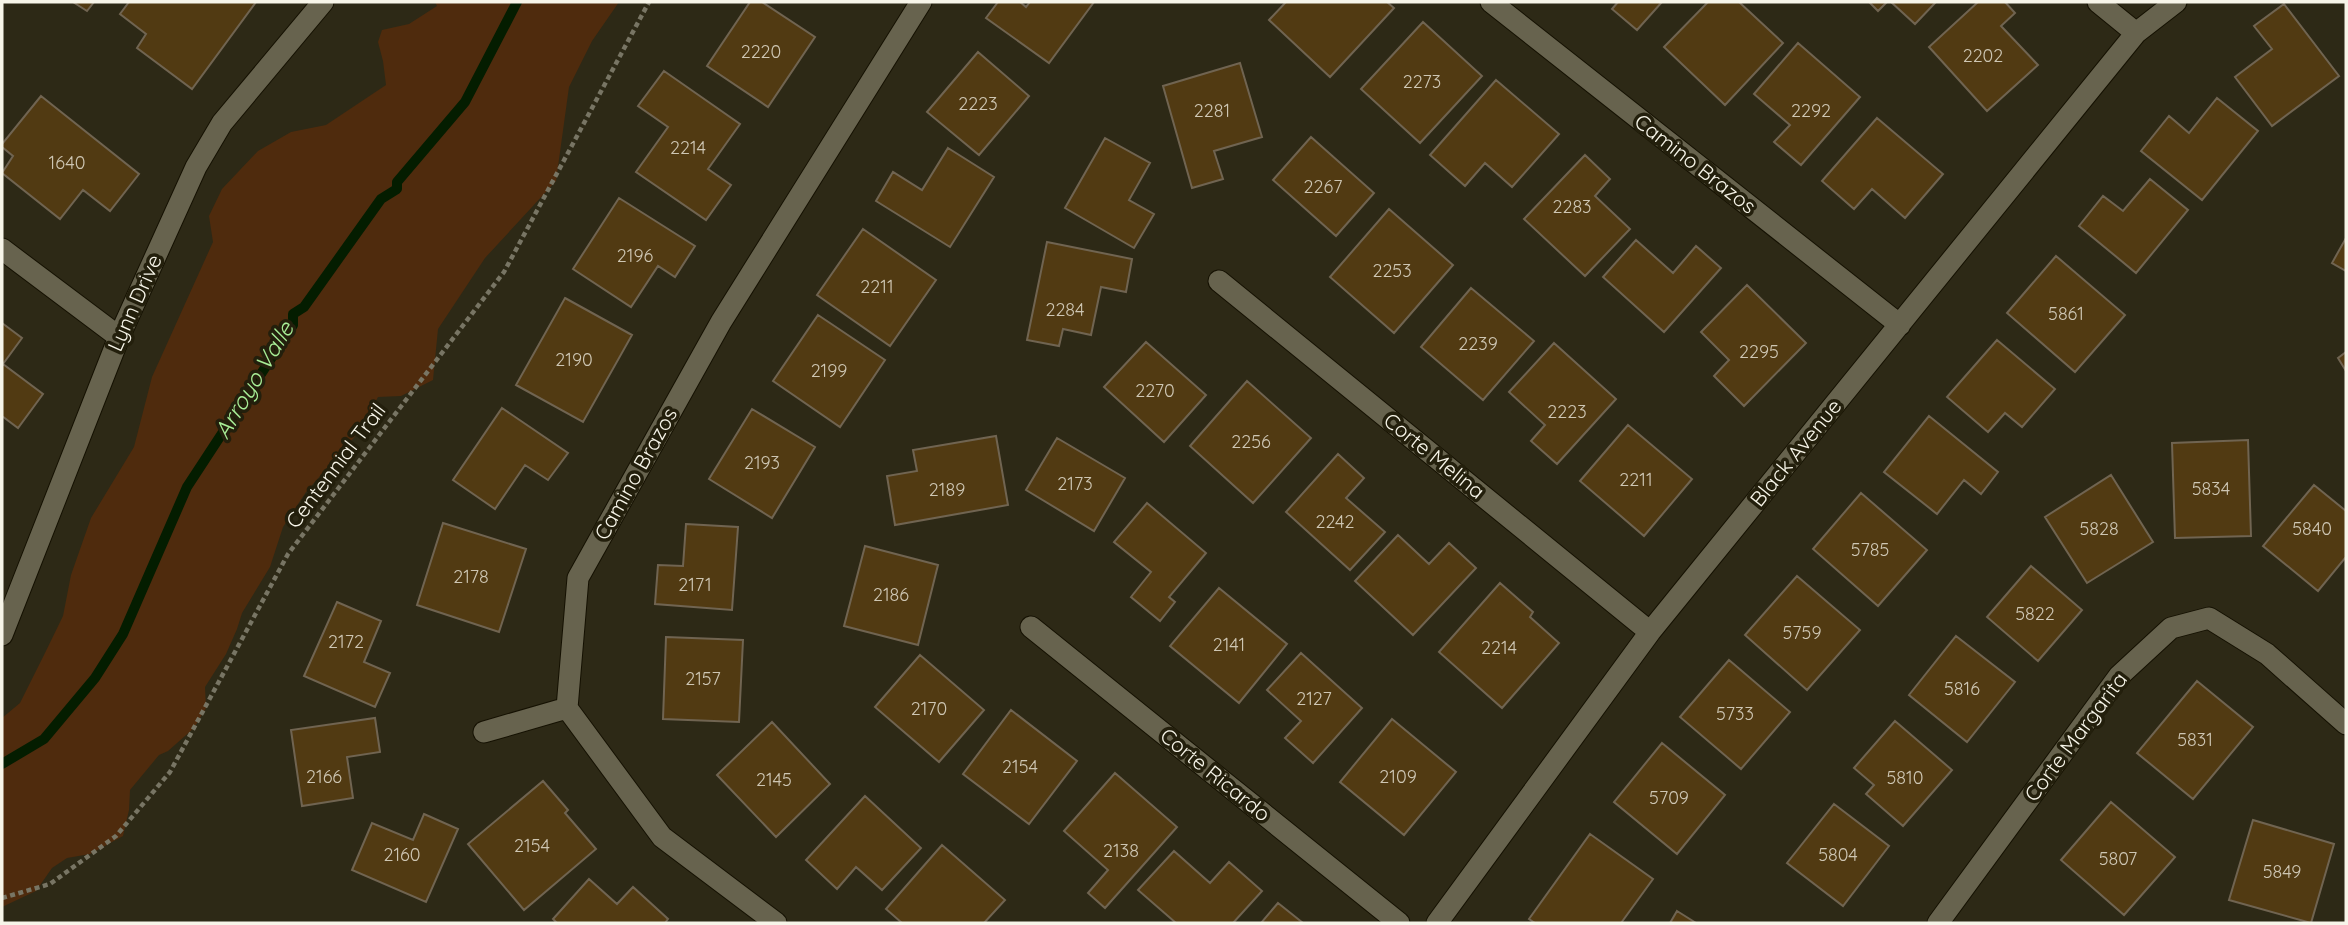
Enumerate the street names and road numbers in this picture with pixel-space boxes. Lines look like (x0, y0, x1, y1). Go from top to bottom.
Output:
street label: Camino Brazos (1630, 108, 1762, 219)
street label: Lynn Drive (101, 250, 167, 355)
street label: Black Avenue (1744, 393, 1846, 511)
street label: Centennial Trail (280, 398, 391, 533)
street label: Camino Brazos (588, 403, 682, 544)
street label: Corte Melina (1379, 407, 1490, 504)
street label: Corte Margarita (2018, 667, 2132, 806)
street label: Corte Ricardo (1155, 722, 1276, 827)

